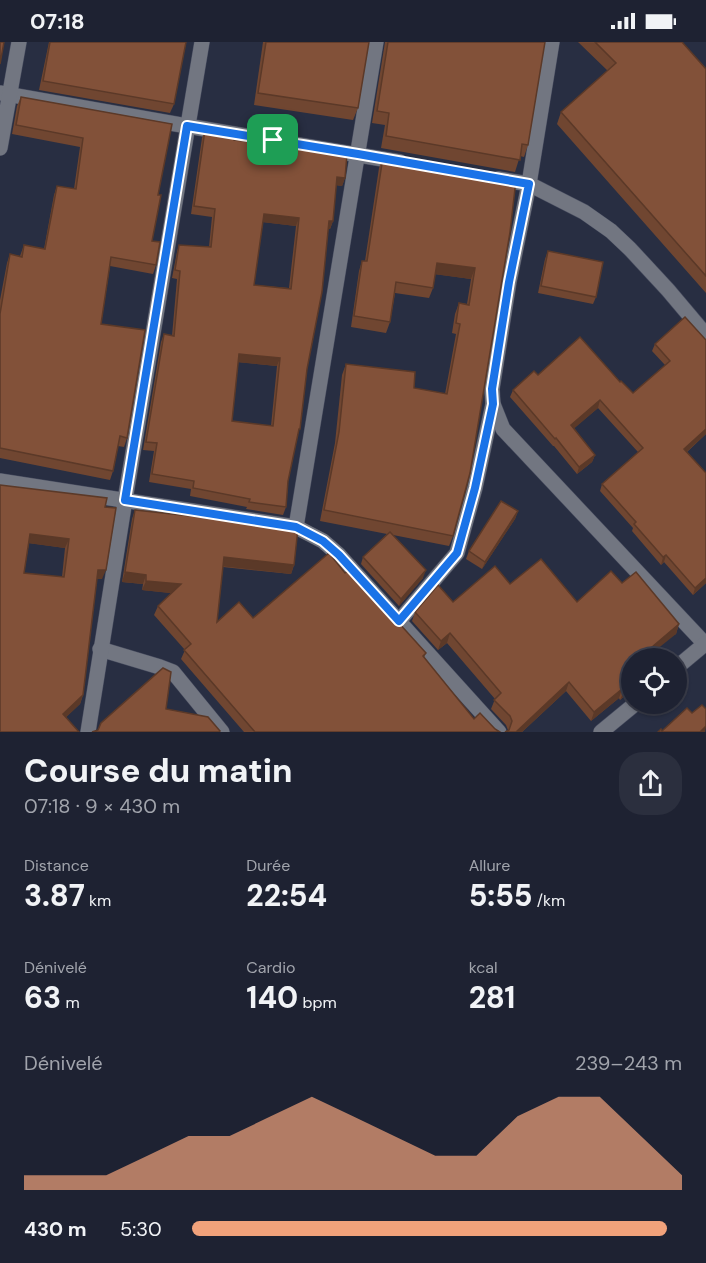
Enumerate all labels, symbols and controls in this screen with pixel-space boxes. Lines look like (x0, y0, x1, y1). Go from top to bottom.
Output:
text: 07:18 (30, 7, 85, 36)
pin (247, 114, 298, 165)
icon: arrive (256, 123, 289, 156)
map controls (621, 648, 687, 714)
button: locate (621, 648, 687, 714)
text: Course du matin (24, 749, 292, 792)
button: share (619, 752, 682, 815)
text: 07:18 · 9 × 430 m (24, 793, 180, 819)
text: Distance (24, 855, 89, 876)
text: Durée (246, 855, 290, 876)
text: Allure (469, 855, 510, 876)
text: 3.87 (24, 876, 85, 915)
text: 22:54 (246, 876, 327, 915)
text: 5:55 (469, 876, 533, 915)
text: km (85, 890, 111, 911)
text: /km (533, 890, 565, 911)
text: Dénivelé (24, 957, 87, 978)
text: Cardio (246, 957, 295, 978)
text: kcal (469, 957, 498, 978)
text: 63 (24, 978, 61, 1017)
text: 140 (246, 978, 298, 1017)
text: 281 (469, 978, 515, 1017)
text: m (61, 992, 80, 1013)
text: bpm (298, 992, 337, 1013)
text: Dénivelé (24, 1050, 103, 1076)
text: 239–243 m (575, 1050, 682, 1076)
text: 430 m (24, 1216, 87, 1242)
text: 5:30 (120, 1216, 162, 1242)

